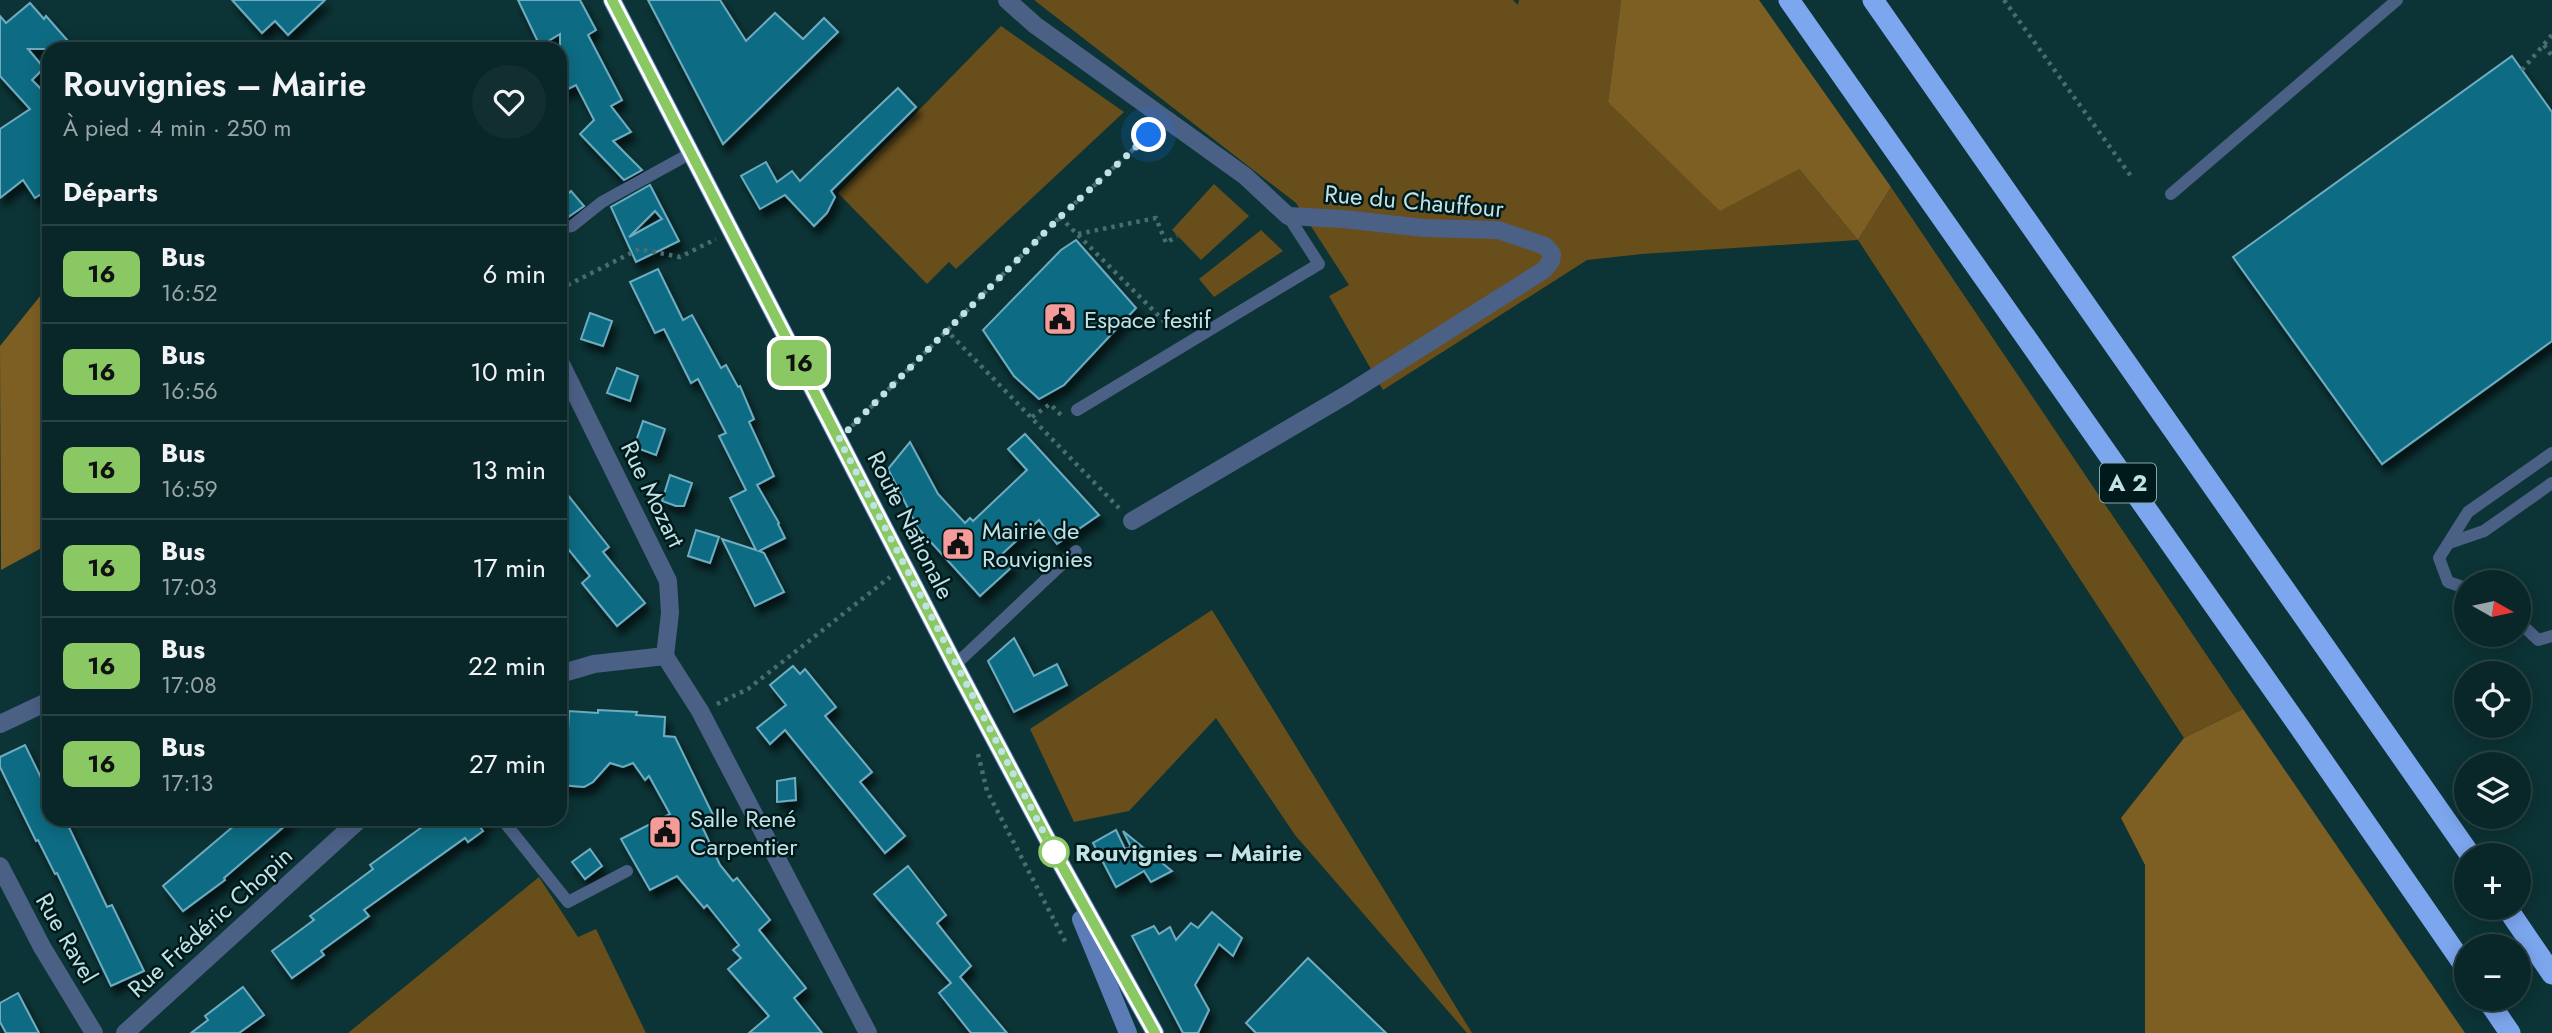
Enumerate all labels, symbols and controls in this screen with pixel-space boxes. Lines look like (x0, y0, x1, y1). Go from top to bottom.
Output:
text: Rouvignies – Mairie (63, 61, 366, 108)
button: heart (472, 65, 546, 139)
text: À pied · 4 min · 250 m (63, 111, 292, 145)
your location (1131, 117, 1166, 152)
text: Départs (63, 173, 158, 211)
street label: Rue du Chauffour (1323, 176, 1506, 226)
text: Bus (161, 238, 205, 276)
text: 6 min (483, 255, 546, 293)
text: 16 (87, 256, 116, 291)
text: 16:52 (161, 276, 218, 310)
public building icon: Espace festif (1041, 300, 1079, 338)
place label: Espace festif (1084, 302, 1212, 337)
text: Bus (161, 336, 205, 374)
line badge: 16 (768, 340, 830, 386)
text: 16 (785, 345, 813, 380)
text: 10 min (470, 353, 546, 391)
text: 16 (87, 354, 116, 389)
text: 16:56 (161, 374, 218, 408)
text: Bus (161, 434, 205, 472)
street label: Rue Mozart (612, 435, 694, 553)
street label: Route Nationale (859, 445, 963, 605)
text: 13 min (472, 451, 546, 489)
text: 16 (87, 452, 116, 487)
road number: A 2 (2100, 463, 2156, 503)
text: 16:59 (161, 472, 218, 506)
place label: Mairie de Rouvignies (982, 513, 1093, 576)
public building icon: Mairie de Rouvignies (939, 525, 977, 563)
text: Bus (161, 532, 205, 570)
text: 17 min (472, 549, 546, 587)
text: 16 (87, 550, 116, 585)
text: 17:03 (161, 570, 217, 604)
north arrow (2454, 570, 2530, 648)
map controls (2454, 570, 2531, 1011)
text: Bus (161, 630, 205, 668)
text: 22 min (468, 647, 546, 685)
text: 16 (87, 648, 116, 683)
button: locate (2454, 661, 2531, 738)
text: 17:08 (161, 668, 217, 702)
text: Bus (161, 728, 205, 766)
text: 27 min (469, 745, 546, 783)
text: 16 (87, 746, 116, 781)
button: layers (2454, 752, 2531, 829)
text: 17:13 (161, 766, 213, 800)
place label: Salle René Carpentier (690, 801, 798, 864)
public building icon: Salle René Carpentier (646, 813, 684, 851)
place label: Rouvignies – Mairie (1075, 835, 1302, 870)
marker: Rouvignies – Mairie (1039, 837, 1069, 867)
street label: Rue Frédéric Chopin (120, 838, 300, 1006)
button: + (2454, 843, 2531, 920)
street label: Rue Ravel (27, 887, 107, 989)
button: − (2454, 934, 2531, 1011)

